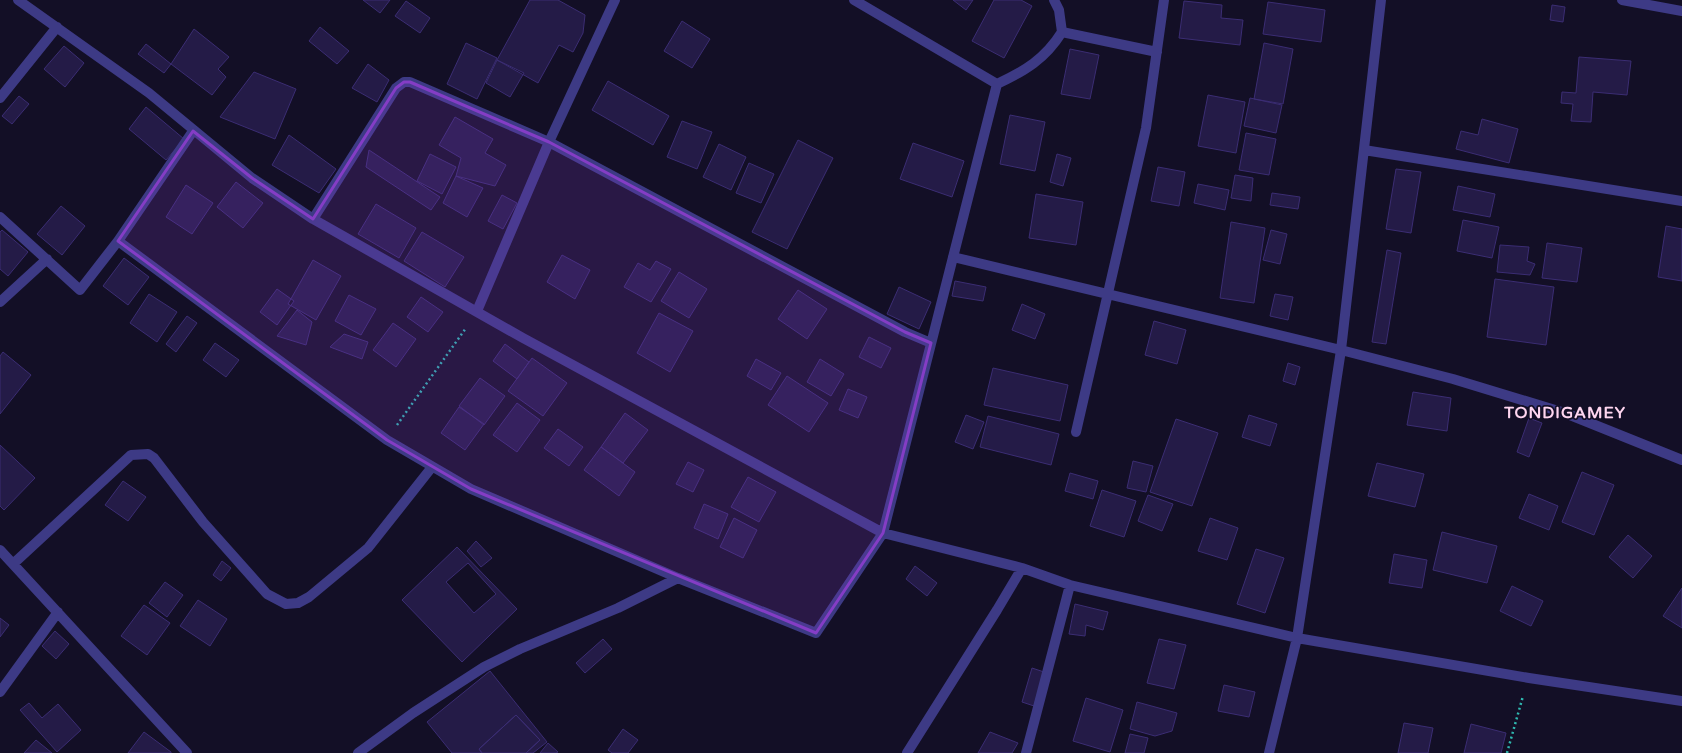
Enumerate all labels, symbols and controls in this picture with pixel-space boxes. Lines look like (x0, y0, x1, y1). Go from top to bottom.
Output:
district label: TONDIGAMEY (1503, 403, 1626, 423)

